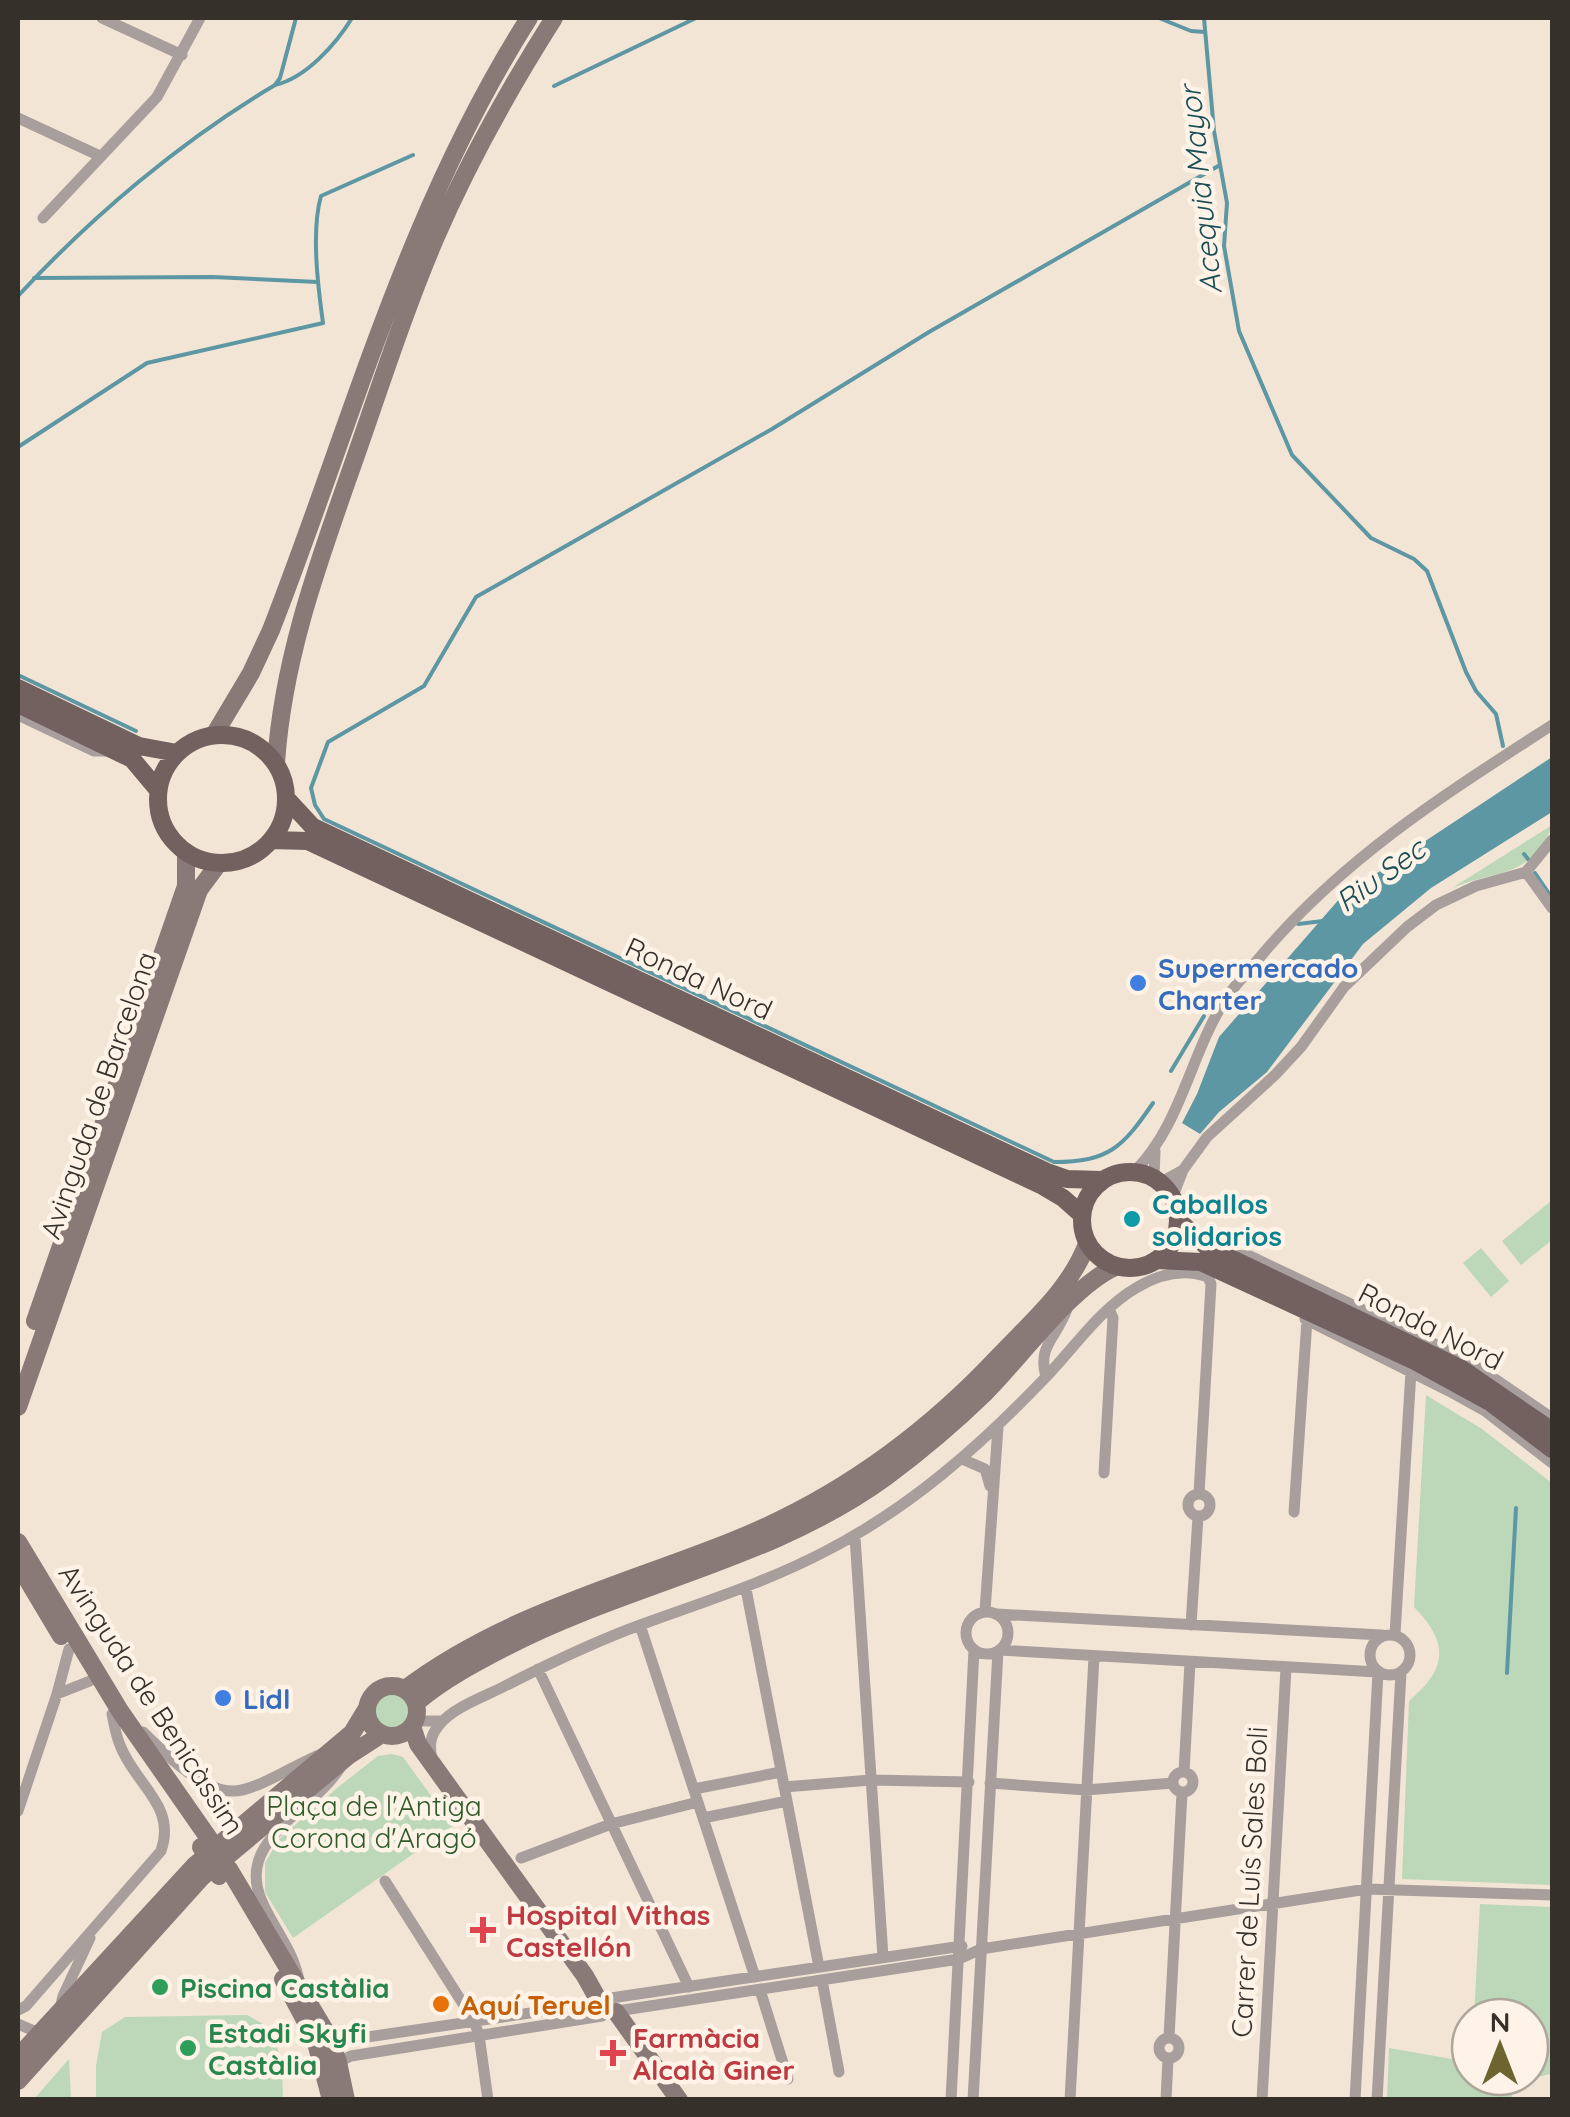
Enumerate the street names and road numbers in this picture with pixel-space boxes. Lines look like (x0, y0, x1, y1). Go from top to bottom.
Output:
street label: Ronda Nord (620, 929, 778, 1027)
street label: Avinguda de Barcelona (32, 947, 164, 1243)
street label: Ronda Nord (1353, 1275, 1509, 1377)
street label: Avinguda de Benicàssim (52, 1557, 252, 1841)
street label: Carrer de Luís Sales Boli (1223, 1726, 1275, 2038)

